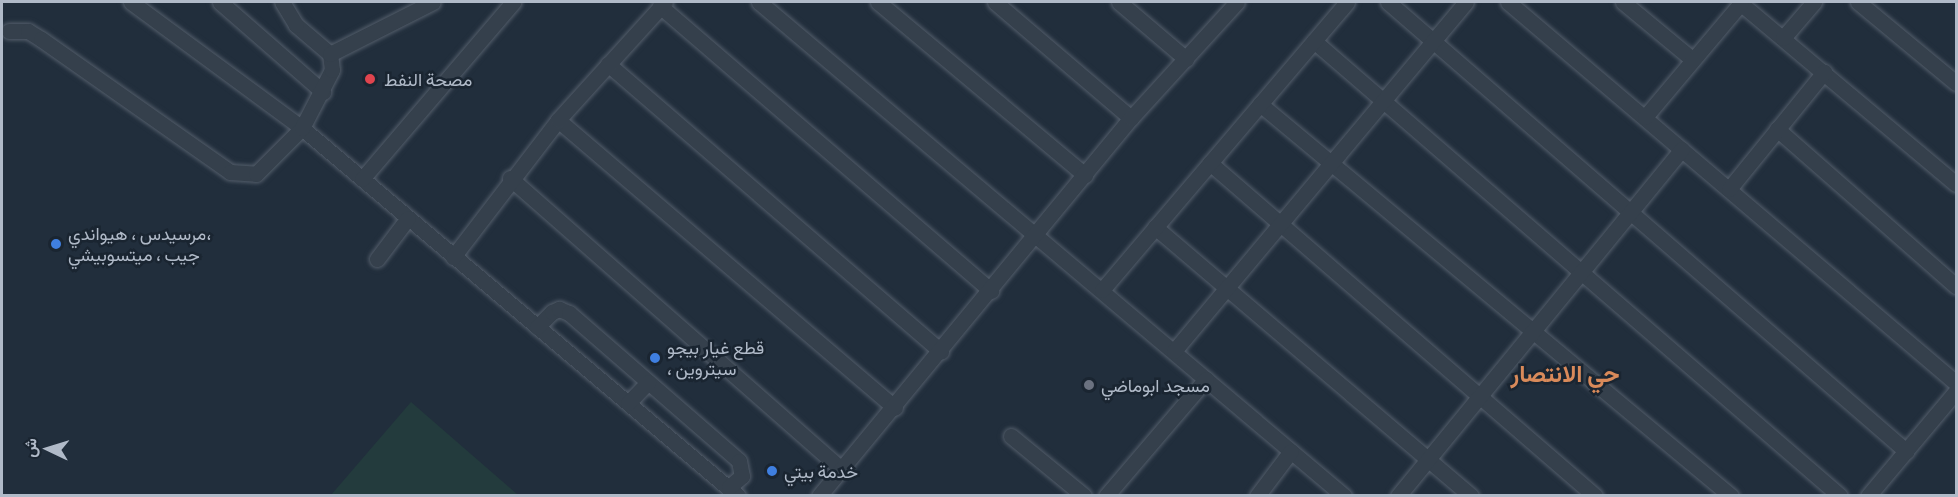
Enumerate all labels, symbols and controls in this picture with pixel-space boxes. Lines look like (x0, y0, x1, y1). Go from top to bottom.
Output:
place label: مصحة النفط (384, 68, 472, 90)
marker: مصحة النفط (361, 70, 379, 88)
place label: مرسيدس ، هيواندي، جيب ، ميتسوبيشي (68, 223, 211, 266)
marker: مرسيدس ، هيواندي، جيب ، ميتسوبيشي (49, 237, 63, 251)
place label: قطع غيار بيجو ، سيتروين (667, 337, 764, 380)
marker: قطع غيار بيجو ، سيتروين (648, 351, 662, 365)
district label: حي الانتصار (1511, 359, 1619, 387)
place label: مسجد ابوماضي (1101, 374, 1210, 396)
marker: مسجد ابوماضي (1082, 378, 1096, 392)
north arrow (18, 419, 78, 479)
text: ش (18, 437, 42, 458)
place label: خدمة بيتي (784, 460, 858, 482)
marker: خدمة بيتي (765, 464, 779, 478)

